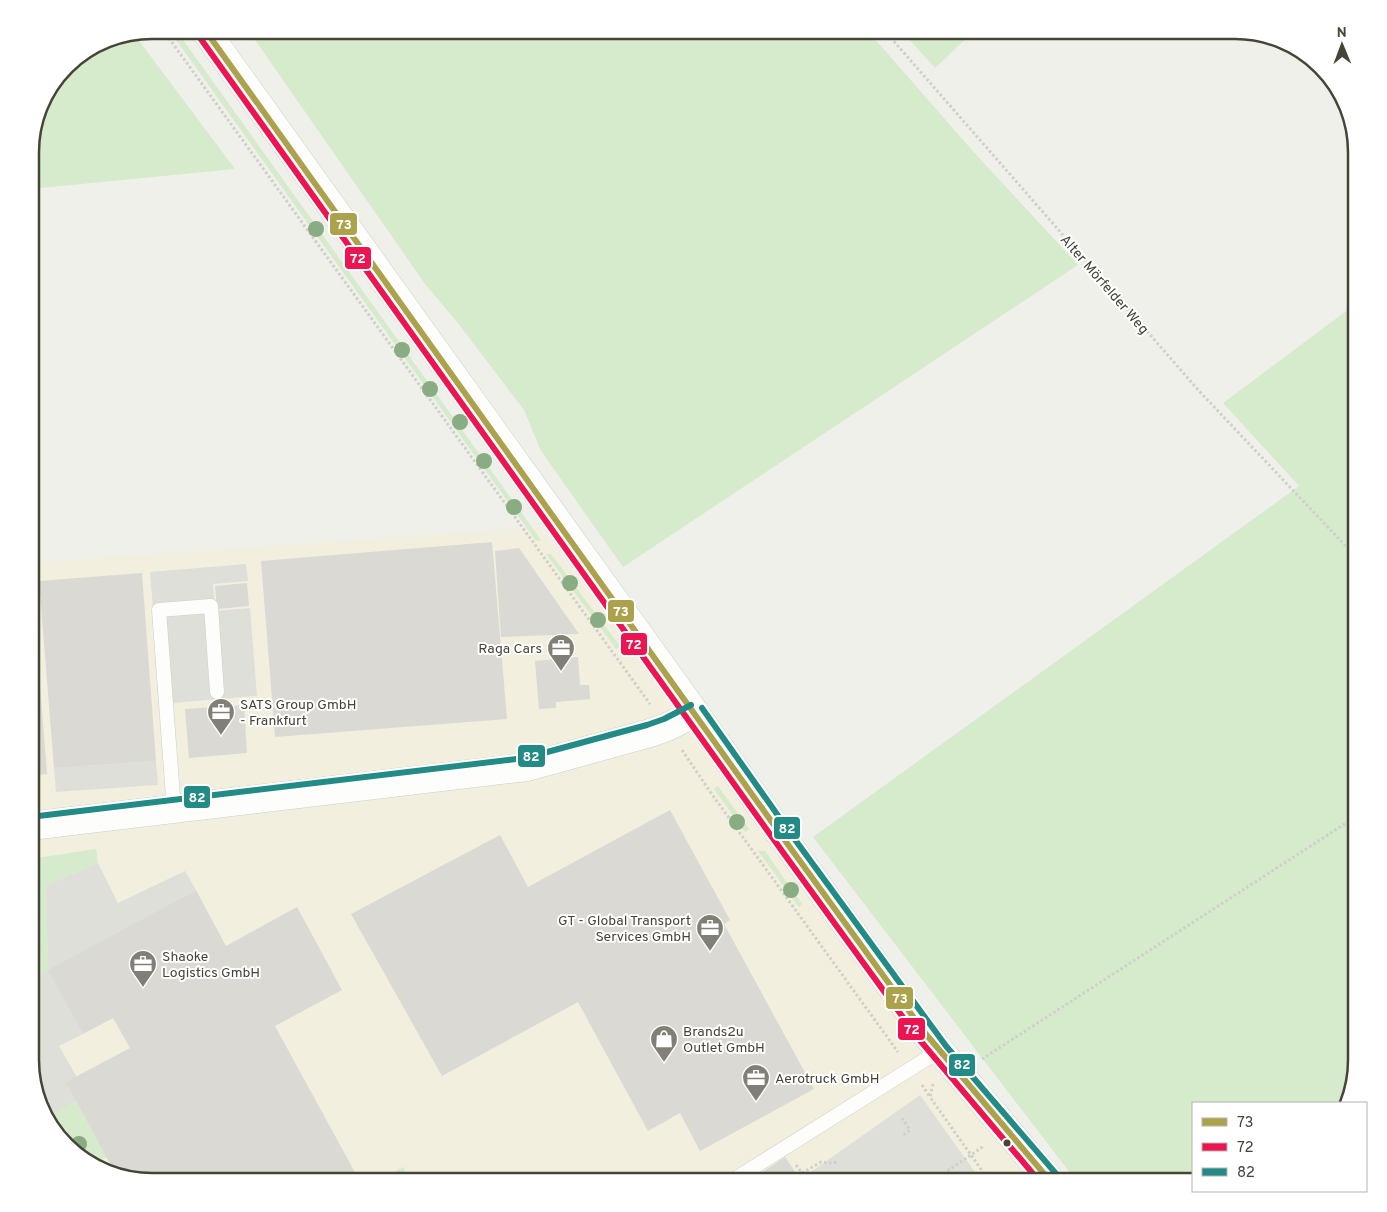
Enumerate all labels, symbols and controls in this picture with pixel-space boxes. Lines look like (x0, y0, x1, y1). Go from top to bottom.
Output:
north arrow (1317, 20, 1367, 70)
text: N (1337, 25, 1347, 42)
line badge: 73 (329, 212, 358, 236)
text: 73 (336, 217, 352, 234)
street label: Alter Mörfelder Weg (1056, 232, 1152, 338)
line badge: 72 (344, 246, 372, 270)
text: 72 (350, 251, 366, 268)
line badge: 73 (607, 599, 635, 623)
text: 73 (613, 604, 629, 621)
line badge: 72 (620, 632, 648, 656)
office icon: Raga Cars (546, 633, 576, 672)
text: 72 (626, 637, 642, 654)
place label: Raga Cars (478, 641, 542, 658)
office icon: SATS Group GmbH - Frankfurt (206, 697, 236, 736)
place label: SATS Group GmbH - Frankfurt (240, 697, 356, 730)
line badge: 82 (517, 744, 546, 768)
text: 82 (522, 749, 540, 766)
line badge: 82 (183, 785, 211, 809)
text: 82 (188, 790, 206, 807)
line badge: 82 (773, 816, 801, 840)
text: 82 (778, 821, 796, 838)
place label: GT - Global Transport Services GmbH (558, 913, 691, 946)
office icon: GT - Global Transport Services GmbH (695, 913, 725, 952)
office icon: Shaoke Logistics GmbH (128, 949, 158, 988)
place label: Shaoke Logistics GmbH (162, 949, 260, 982)
line badge: 73 (885, 986, 914, 1010)
text: 73 (892, 991, 908, 1008)
line badge: 72 (897, 1017, 926, 1041)
text: 72 (904, 1022, 920, 1039)
shop icon: Brands2u Outlet GmbH (649, 1024, 679, 1063)
place label: Brands2u Outlet GmbH (683, 1024, 765, 1057)
line badge: 82 (948, 1053, 976, 1077)
text: 82 (953, 1057, 971, 1074)
office icon: Aerotruck GmbH (741, 1063, 771, 1102)
place label: Aerotruck GmbH (775, 1071, 880, 1088)
legend (1192, 1102, 1367, 1192)
text: 73 (1237, 1114, 1254, 1133)
unlabelled marker (1002, 1138, 1012, 1148)
text: 72 (1237, 1139, 1254, 1158)
text: 82 (1237, 1164, 1255, 1183)

